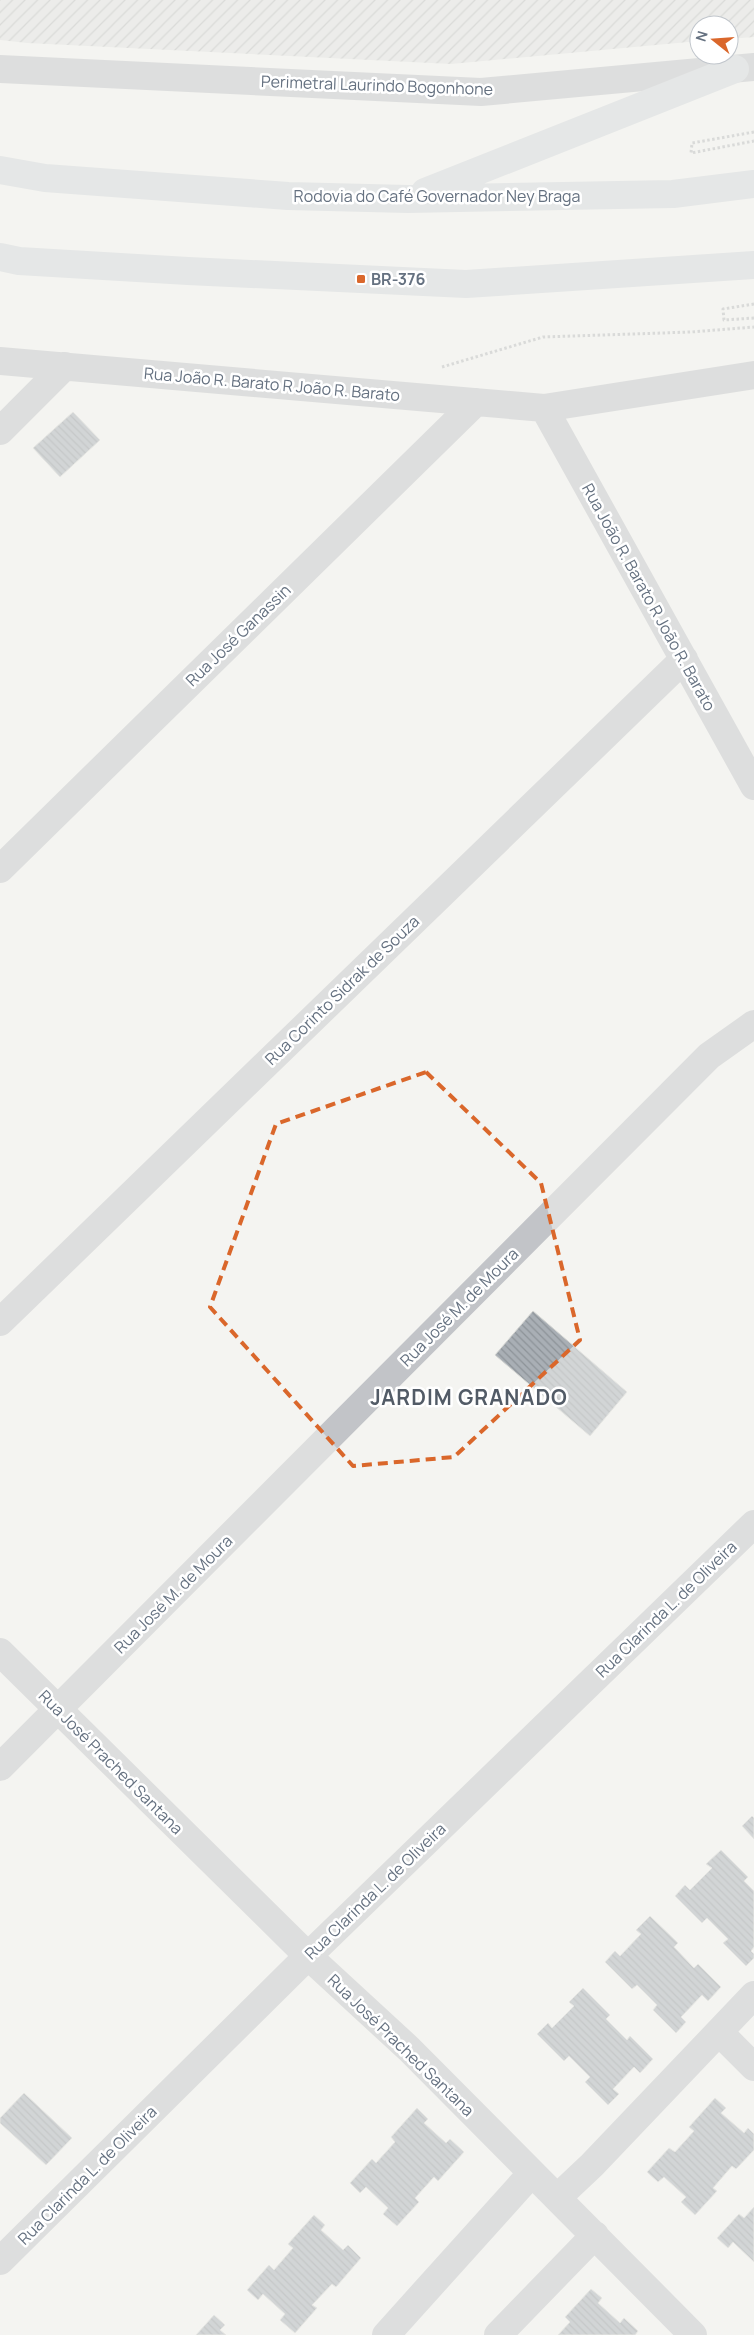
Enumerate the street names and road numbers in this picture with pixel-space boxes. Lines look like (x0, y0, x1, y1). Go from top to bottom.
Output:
street label: Perimetral Laurindo Bogonhone (261, 70, 493, 100)
street label: Rodovia do Café Governador Ney Braga (294, 185, 580, 207)
street label: Rua João R. Barato R João R. Barato (143, 362, 401, 406)
street label: Rua João R. Barato R João R. Barato (577, 479, 721, 715)
street label: Rua José Ganassin (181, 579, 295, 691)
street label: Rua Corinto Sidrak de Souza (260, 910, 424, 1070)
street label: Rua José M. de Moura (395, 1243, 523, 1371)
street label: Rua José M. de Moura (109, 1530, 237, 1658)
street label: Rua Clarinda L. de Oliveira (591, 1536, 741, 1682)
street label: Rua José Prached Santana (34, 1685, 188, 1839)
street label: Rua Clarinda L. de Oliveira (300, 1818, 450, 1964)
street label: Rua José Prached Santana (323, 1969, 479, 2121)
street label: Rua Clarinda L. de Oliveira (13, 2101, 161, 2249)

